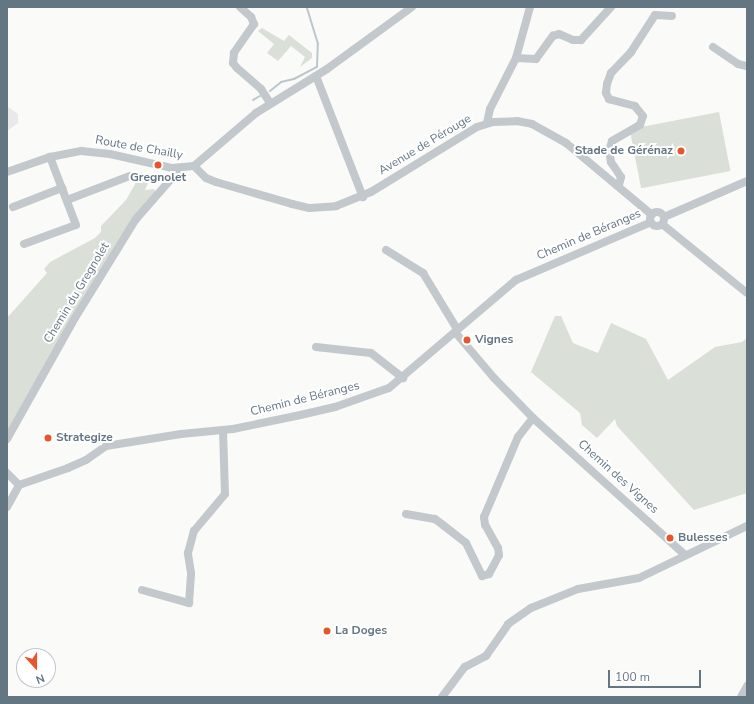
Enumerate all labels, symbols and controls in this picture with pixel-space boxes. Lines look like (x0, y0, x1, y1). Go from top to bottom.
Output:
street label: Avenue de Pérouge (376, 112, 474, 178)
street label: Route de Chailly (94, 133, 184, 163)
place label: Stade de Gérénaz (575, 144, 673, 158)
marker: Stade de Gérénaz (676, 146, 686, 156)
marker: Gregnolet (153, 160, 163, 170)
place label: Gregnolet (130, 171, 186, 185)
street label: Chemin de Béranges (535, 207, 643, 263)
street label: Chemin du Gregnolet (41, 240, 113, 346)
place label: Vignes (475, 333, 513, 347)
marker: Vignes (462, 335, 472, 345)
street label: Chemin de Béranges (249, 378, 361, 420)
place label: Strategize (56, 431, 113, 445)
marker: Strategize (43, 433, 53, 443)
street label: Chemin des Vignes (575, 437, 661, 517)
place label: Bulesses (678, 531, 728, 545)
marker: Bulesses (665, 533, 675, 543)
place label: La Doges (335, 624, 387, 638)
marker: La Doges (322, 626, 332, 636)
north arrow (16, 648, 56, 688)
scale bar (610, 662, 703, 688)
text: 100 m (615, 669, 650, 685)
text: N (34, 670, 47, 687)

